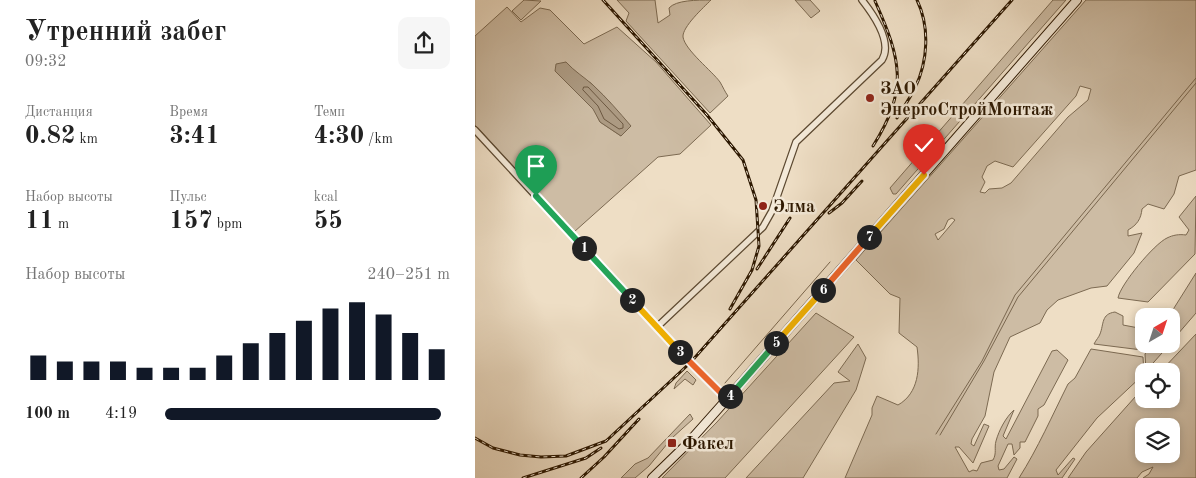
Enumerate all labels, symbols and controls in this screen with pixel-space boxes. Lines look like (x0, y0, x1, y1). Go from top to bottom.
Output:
button: share (398, 17, 450, 69)
text: Утренний забег (25, 19, 226, 47)
text: 09:32 (25, 54, 67, 70)
place label: ЗАО ЭнергоСтройМонтаж (880, 80, 1053, 119)
marker: ЗАО ЭнергоСтройМонтаж (864, 92, 876, 104)
text: Дистанция (25, 105, 93, 119)
text: Время (169, 105, 208, 119)
text: Темп (314, 105, 345, 119)
text: 0.82 (25, 124, 76, 149)
text: 3:41 (169, 124, 220, 149)
text: 4:30 (314, 124, 364, 149)
pin (903, 124, 945, 175)
icon: check (910, 131, 938, 159)
text: km (76, 132, 98, 146)
text: /km (364, 132, 393, 146)
pin (515, 145, 557, 196)
icon: arrive (522, 152, 550, 180)
text: Набор высоты (25, 190, 113, 204)
text: Пульс (169, 190, 207, 204)
text: kcal (314, 190, 338, 204)
place label: Элма (773, 198, 815, 216)
marker: Элма (757, 200, 769, 212)
text: 11 (25, 209, 54, 234)
text: 157 (169, 209, 213, 234)
text: 55 (314, 209, 343, 234)
text: m (54, 217, 69, 231)
text: bpm (213, 217, 242, 231)
pin: 7 (857, 224, 881, 250)
text: 7 (865, 230, 874, 244)
pin: 1 (571, 236, 597, 260)
text: 1 (580, 241, 589, 255)
text: Набор высоты (25, 267, 125, 283)
text: 240–251 m (367, 267, 450, 283)
pin: 6 (811, 278, 835, 302)
text: 6 (819, 283, 828, 297)
pin: 2 (619, 288, 645, 312)
text: 2 (628, 293, 637, 307)
north arrow (1135, 308, 1180, 352)
map controls (1135, 308, 1180, 463)
pin: 5 (763, 330, 789, 356)
text: 5 (772, 336, 781, 350)
pin: 3 (667, 340, 693, 364)
text: 3 (676, 345, 685, 359)
button: locate (1135, 363, 1180, 408)
pin: 4 (717, 384, 743, 408)
text: 4 (726, 389, 735, 403)
text: 100 m (25, 406, 70, 422)
text: 4:19 (105, 406, 137, 422)
button: layers (1135, 418, 1180, 463)
place label: Факел (682, 435, 734, 453)
marker: Факел (666, 437, 678, 449)

